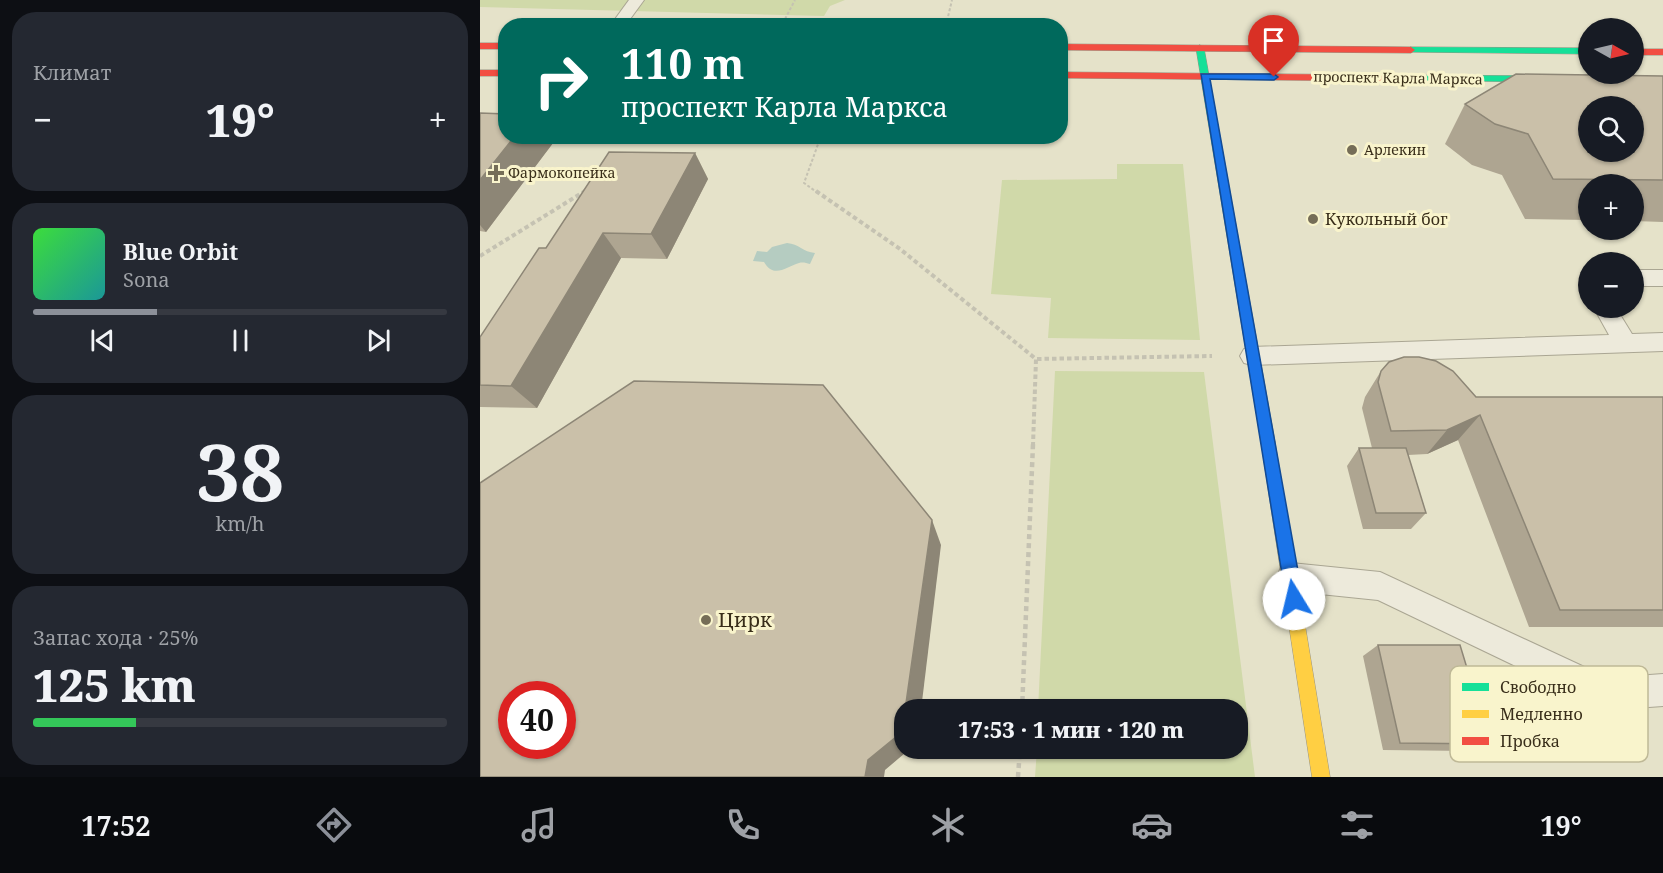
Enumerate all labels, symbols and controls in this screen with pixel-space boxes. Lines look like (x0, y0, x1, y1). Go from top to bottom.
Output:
pin (1248, 15, 1299, 77)
north arrow (1578, 18, 1644, 84)
map controls (1578, 18, 1644, 318)
icon: arrive (1257, 24, 1290, 57)
text: 110 m (621, 34, 745, 91)
icon: right (522, 42, 600, 120)
text: Климат (33, 59, 111, 86)
street label: проспект Карла Маркса (1313, 67, 1483, 88)
text: проспект Карла Маркса (621, 88, 948, 125)
text: 19° (206, 89, 275, 150)
button: search (1578, 96, 1644, 162)
text: − (33, 97, 52, 142)
text: + (429, 97, 447, 142)
place label: Арлекин (1364, 140, 1426, 159)
marker: Арлекин (1345, 143, 1359, 157)
place label: Фармокопейка (508, 163, 615, 182)
marker: Фармокопейка (489, 166, 503, 180)
button: + (1578, 174, 1644, 240)
place label: Кукольный бог (1325, 208, 1448, 230)
marker: Кукольный бог (1306, 212, 1320, 226)
text: Blue Orbit (123, 236, 238, 266)
button: − (1578, 252, 1644, 318)
text: Sona (123, 266, 170, 293)
icon: previous (86, 324, 119, 357)
icon: pause (224, 324, 257, 357)
icon: next (362, 324, 395, 357)
text: 38 (196, 418, 284, 524)
text: km/h (215, 510, 265, 537)
position arrow (1262, 567, 1326, 631)
place label: Цирк (718, 606, 772, 633)
marker: Цирк (699, 613, 713, 627)
text: Запас хода · 25% (33, 624, 198, 651)
text: 125 km (33, 654, 196, 715)
legend (1450, 666, 1648, 762)
text: Свободно (1500, 676, 1576, 698)
speed limit sign: 40 (498, 681, 576, 759)
text: Медленно (1500, 703, 1583, 725)
text: 17:53 · 1 мин · 120 m (958, 714, 1184, 744)
text: Пробка (1500, 730, 1560, 752)
icon: directions (313, 804, 355, 846)
icon: music (518, 804, 560, 846)
icon: phone (722, 804, 764, 846)
icon: climate (927, 804, 969, 846)
icon: car (1131, 804, 1173, 846)
icon: filters (1336, 804, 1378, 846)
text: 17:52 (81, 807, 151, 844)
text: 19° (1540, 807, 1582, 844)

